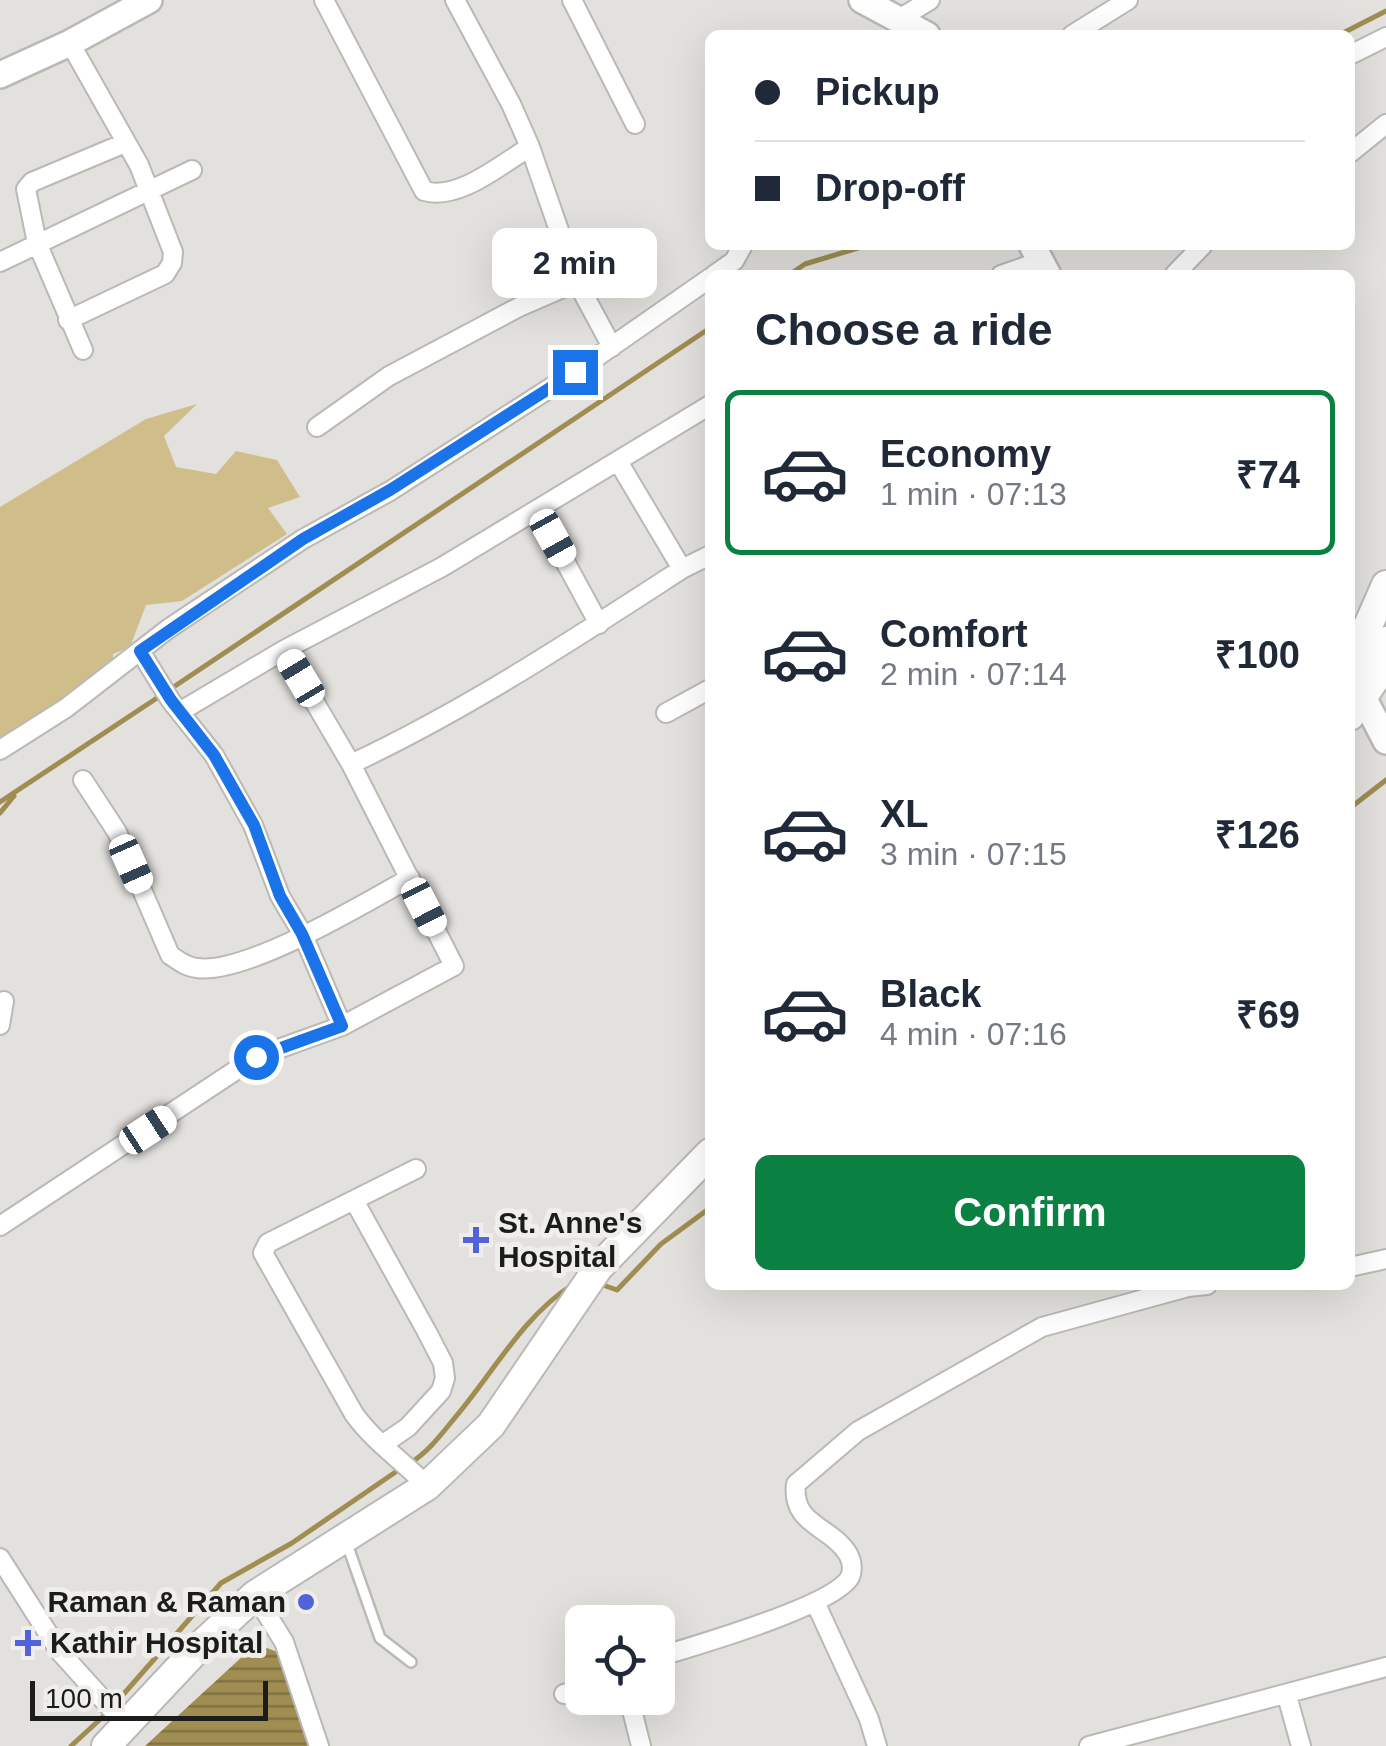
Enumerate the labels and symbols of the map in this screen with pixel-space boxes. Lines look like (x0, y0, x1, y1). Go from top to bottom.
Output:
callout: 2 min (492, 227, 658, 297)
route end (553, 350, 598, 395)
car (525, 504, 581, 572)
car (273, 645, 329, 711)
car (105, 830, 157, 898)
car (397, 873, 451, 941)
route start (234, 1035, 279, 1080)
car (115, 1101, 181, 1159)
place label: St. Anne's Hospital (498, 1206, 642, 1273)
marker: St. Anne's Hospital (463, 1227, 489, 1253)
place label: Raman & Raman (48, 1585, 286, 1618)
marker: Raman & Raman (295, 1591, 317, 1613)
place label: Kathir Hospital (50, 1626, 263, 1659)
marker: Kathir Hospital (15, 1630, 41, 1656)
scale bar (30, 1676, 268, 1720)

